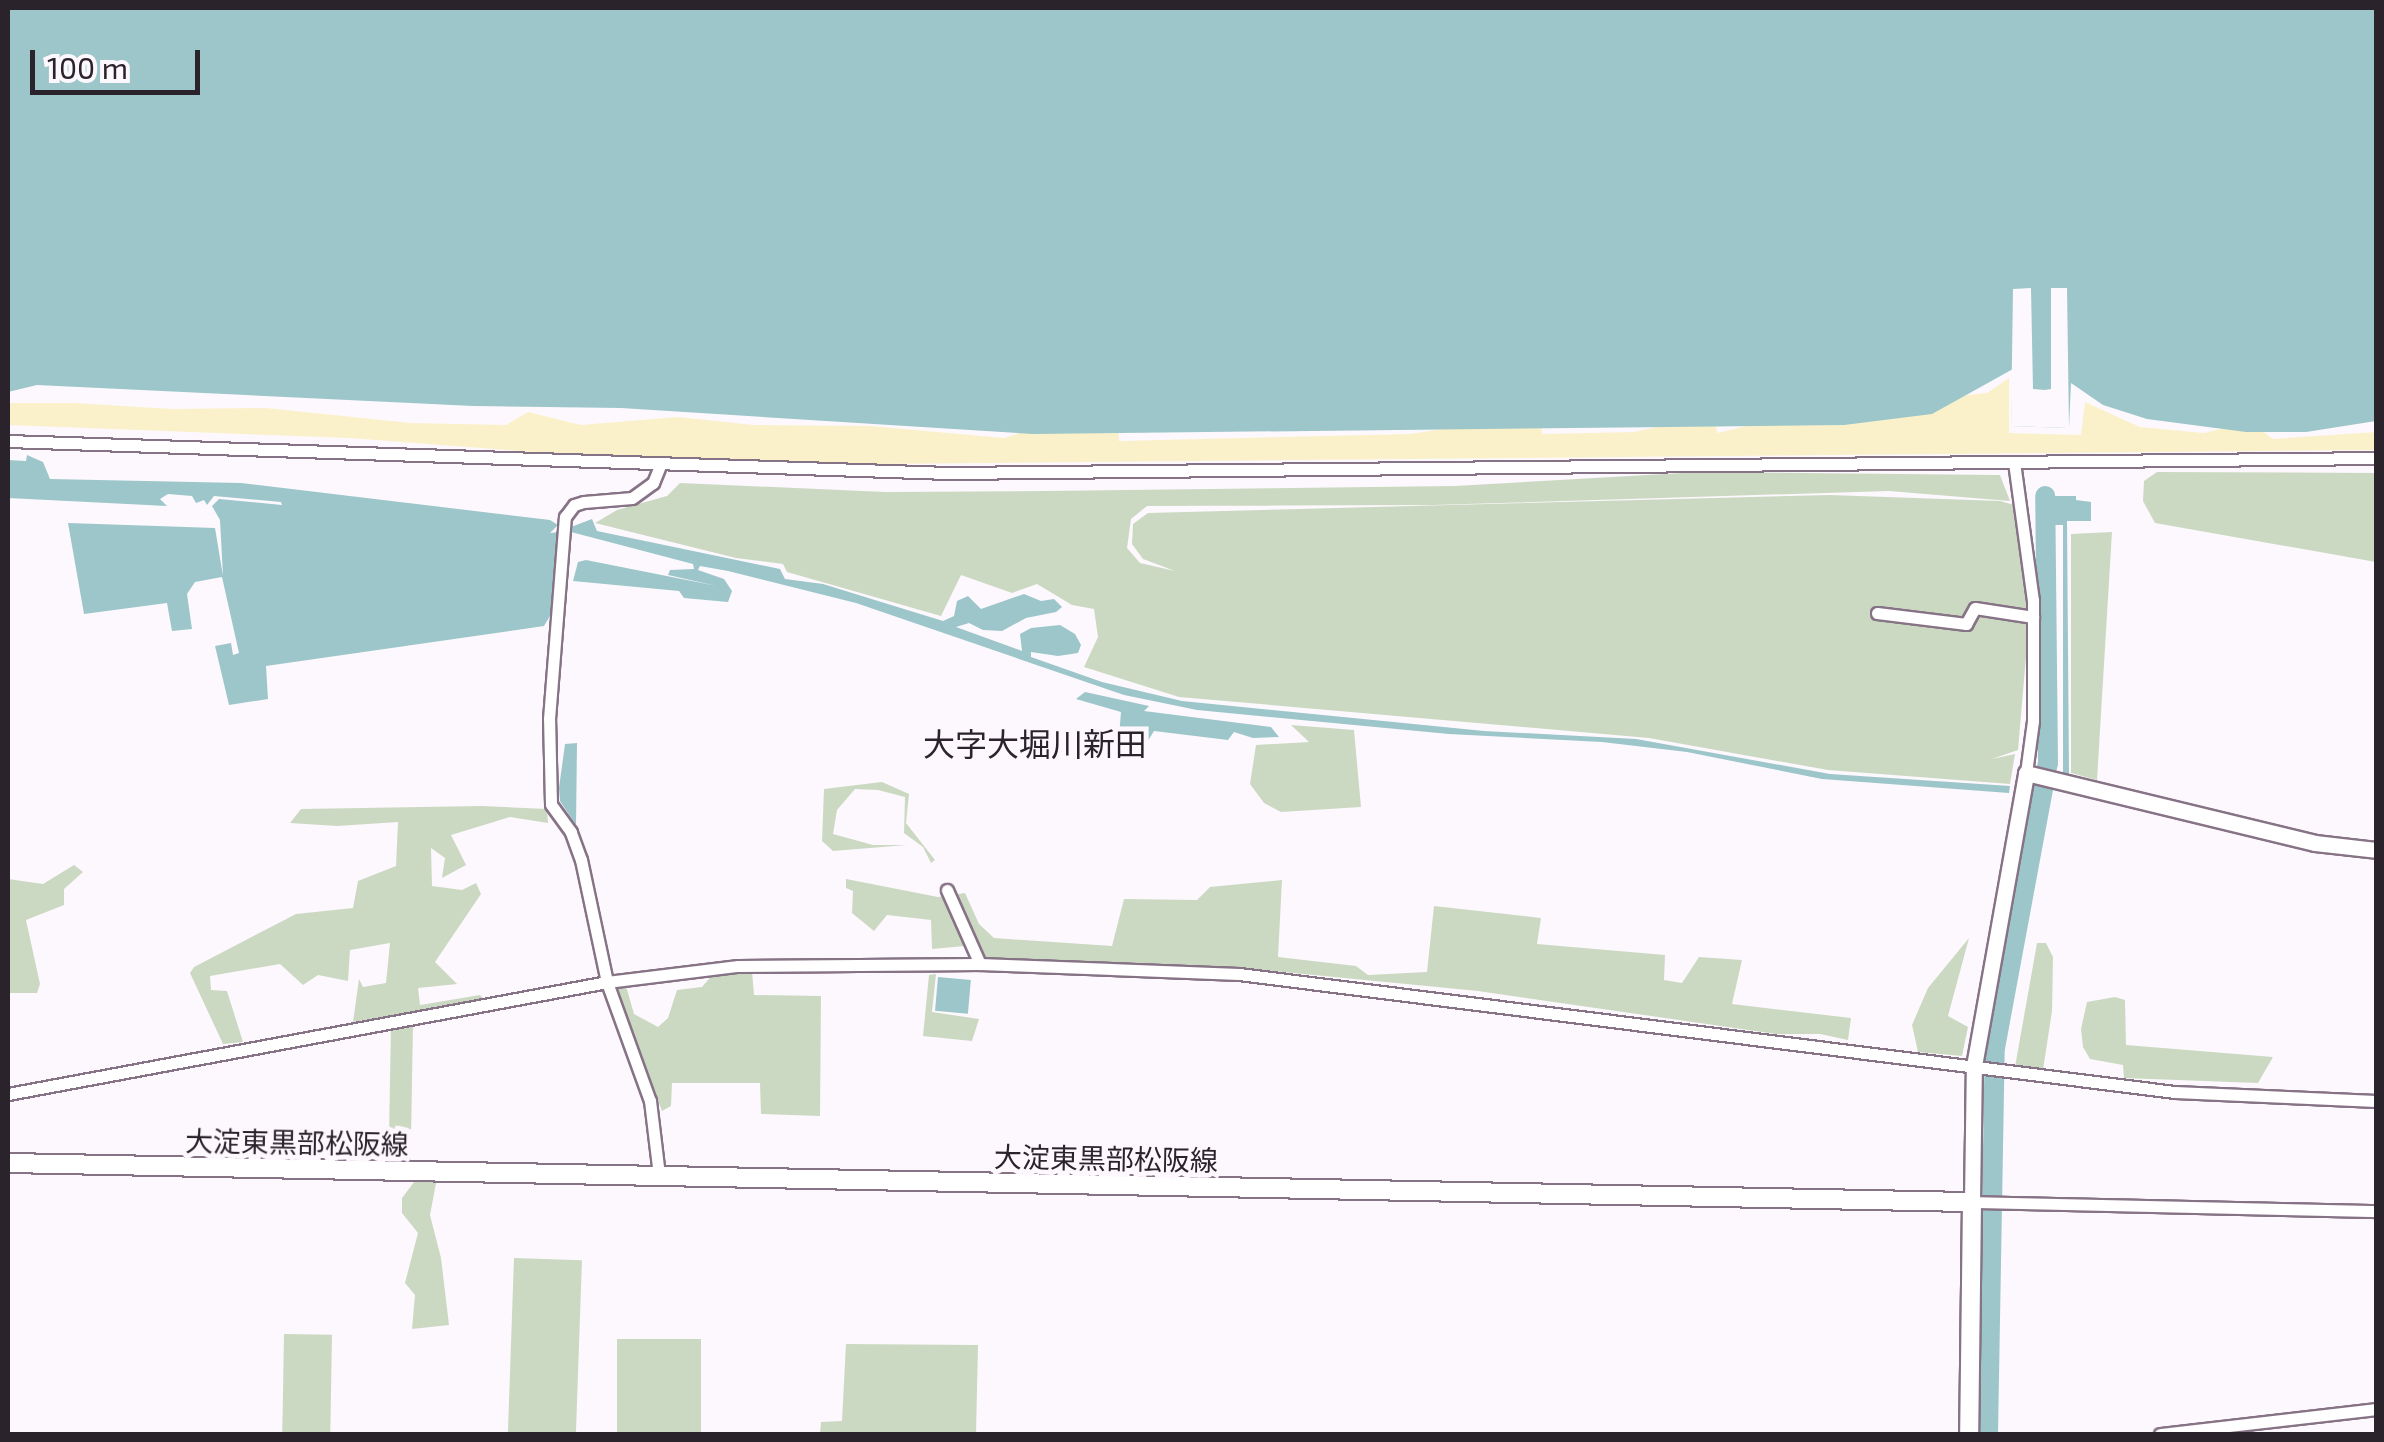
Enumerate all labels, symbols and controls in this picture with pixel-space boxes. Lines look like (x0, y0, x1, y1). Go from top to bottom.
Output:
scale bar (35, 30, 205, 92)
text: 100 m (47, 49, 128, 85)
district label: 大字大堀川新田 (923, 724, 1147, 762)
street label: 大淀東黒部松阪線 (185, 1123, 409, 1161)
street label: 大淀東黒部松阪線 (994, 1139, 1218, 1177)

